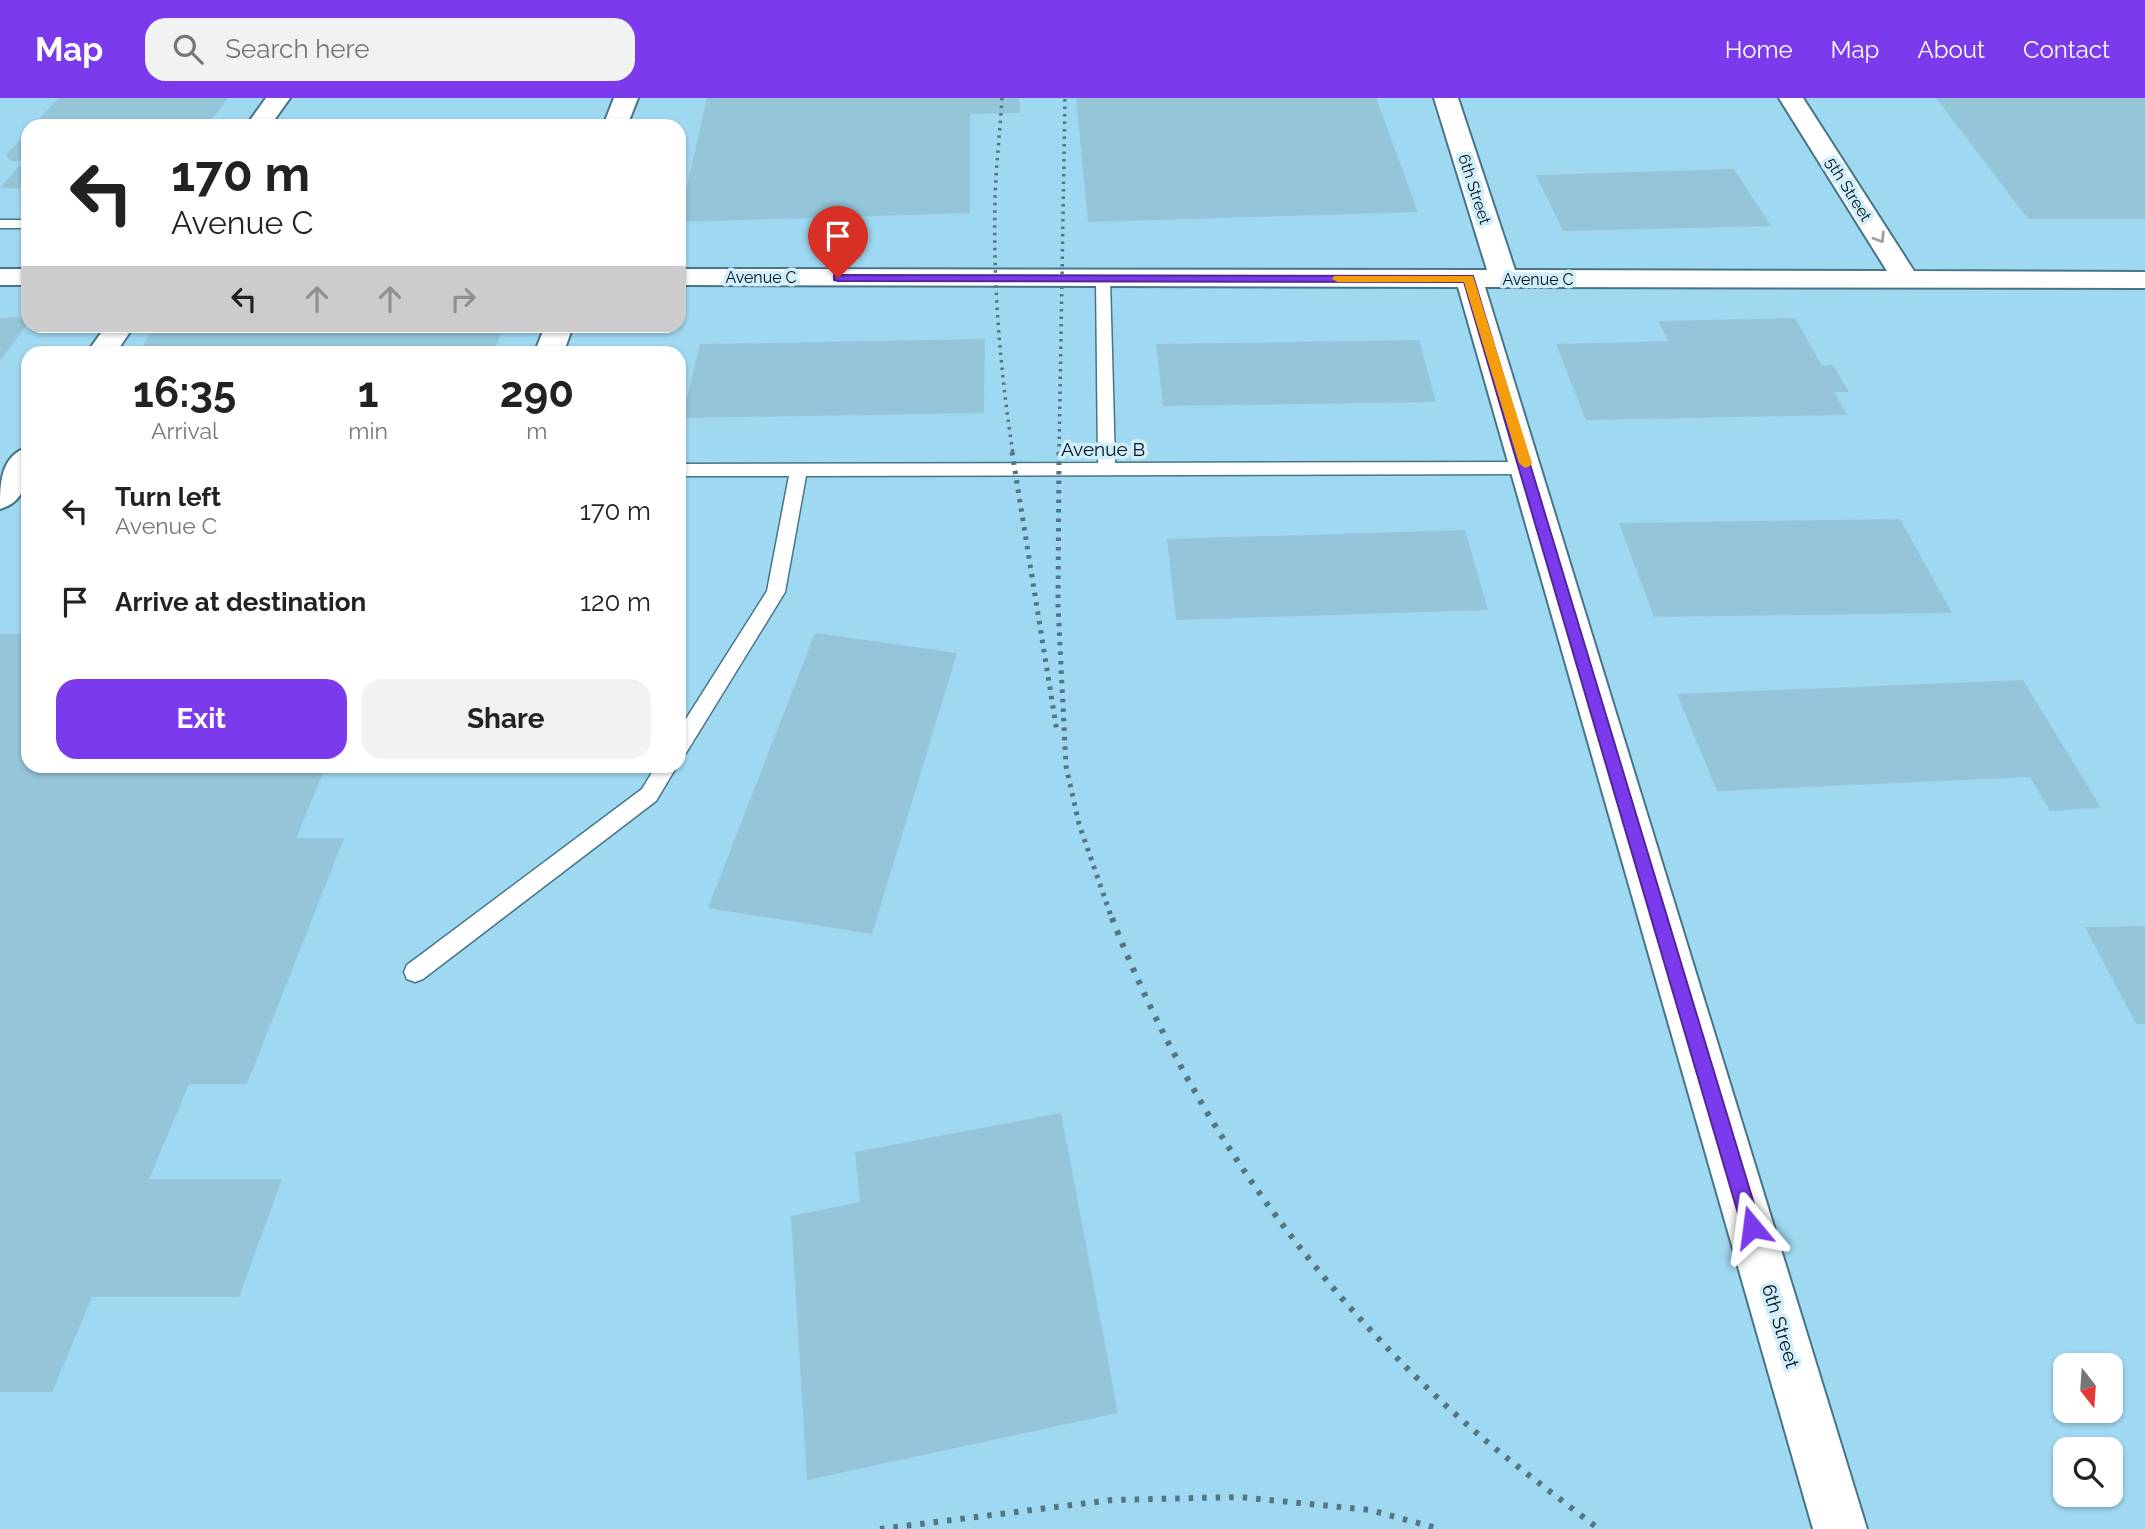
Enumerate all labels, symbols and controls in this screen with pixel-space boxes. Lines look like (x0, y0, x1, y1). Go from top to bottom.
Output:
search box (145, 18, 635, 81)
text: Map (35, 30, 103, 69)
icon: search (169, 30, 207, 68)
text: Search here (225, 34, 370, 64)
text: Home (1725, 35, 1793, 64)
text: Map (1831, 35, 1879, 64)
text: About (1917, 35, 1985, 64)
text: Contact (2023, 35, 2110, 64)
text: 170 m (171, 145, 310, 202)
icon: left (56, 147, 147, 238)
street label: 6th Street (1454, 152, 1495, 227)
street label: 5th Street (1821, 154, 1876, 225)
text: Avenue C (171, 204, 313, 241)
pin (808, 206, 868, 278)
icon: arrive (819, 217, 857, 255)
one-way arrow (1872, 231, 1885, 244)
street label: Avenue C (725, 268, 797, 287)
street label: Avenue C (1502, 270, 1574, 289)
icon: left (225, 280, 263, 318)
icon: ahead (298, 280, 336, 318)
icon: ahead (371, 280, 409, 318)
icon: right (444, 280, 482, 318)
text: 16:35 (133, 368, 236, 417)
text: 1 (358, 368, 378, 417)
text: 290 (500, 368, 574, 417)
text: Arrival (151, 417, 218, 444)
text: min (348, 417, 388, 444)
text: m (526, 417, 547, 444)
street label: Avenue B (1061, 438, 1145, 460)
text: Turn left (115, 482, 221, 512)
icon: left (56, 492, 94, 530)
text: 170 m (580, 496, 651, 526)
text: Avenue C (115, 512, 217, 539)
icon: arrive (56, 583, 94, 621)
text: Arrive at destination (115, 587, 366, 617)
text: 120 m (580, 587, 651, 617)
button: Exit (56, 679, 347, 759)
button: Share (361, 679, 651, 759)
position arrow (1715, 1190, 1789, 1264)
street label: 6th Street (1758, 1281, 1804, 1371)
north arrow (2053, 1353, 2123, 1423)
map controls (2053, 1353, 2123, 1507)
button: search (2053, 1437, 2123, 1507)

